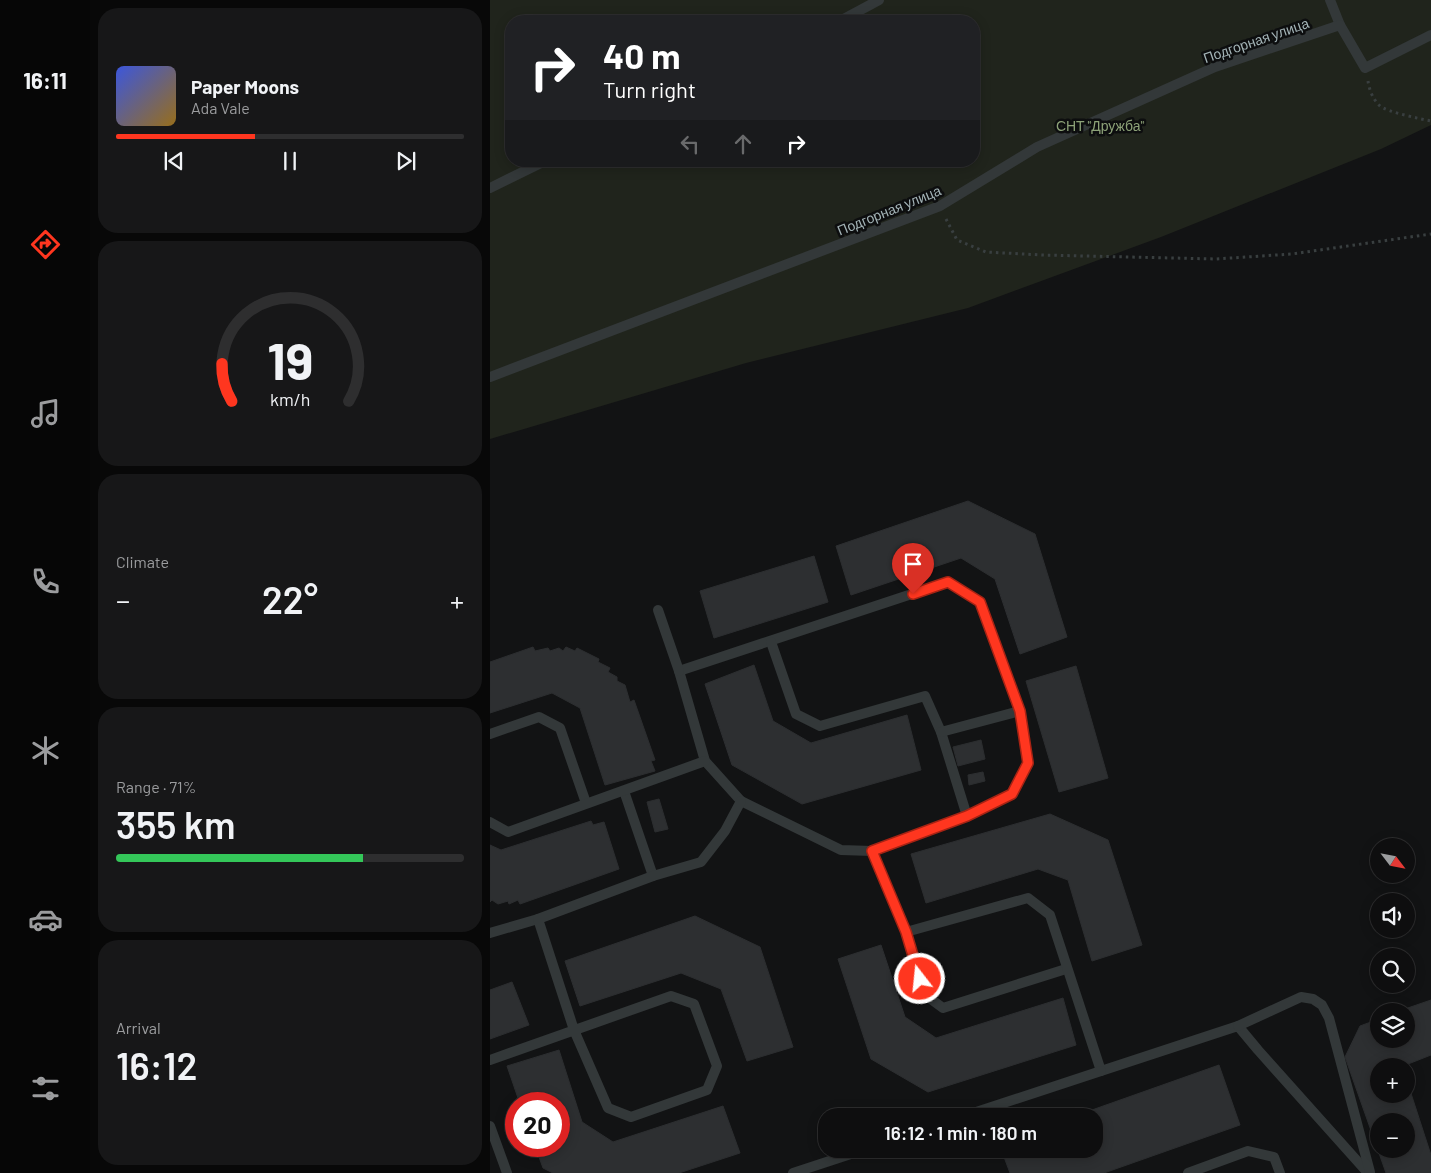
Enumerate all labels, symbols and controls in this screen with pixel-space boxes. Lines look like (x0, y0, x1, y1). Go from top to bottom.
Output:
street label: Подгорная улица (1201, 14, 1311, 66)
text: 40 m (603, 34, 680, 76)
icon: right (520, 35, 585, 100)
text: 16:11 (23, 67, 67, 93)
text: Paper Moons (191, 75, 299, 98)
text: Turn right (603, 76, 696, 102)
text: Ada Vale (191, 98, 250, 117)
park label: СНТ "Дружба" (1056, 117, 1144, 134)
icon: left (676, 130, 704, 158)
icon: ahead (729, 130, 757, 158)
icon: right (782, 130, 810, 158)
icon: previous (160, 147, 188, 175)
icon: pause (276, 147, 304, 175)
icon: next (392, 147, 420, 175)
street label: Подгорная улица (835, 181, 944, 239)
icon: directions (28, 227, 63, 262)
text: 19 (267, 328, 313, 390)
text: km/h (270, 388, 310, 410)
icon: music (28, 396, 63, 431)
pin (892, 543, 934, 594)
icon: arrive (899, 550, 927, 578)
text: Climate (116, 552, 169, 571)
icon: phone (28, 564, 63, 599)
text: 22° (262, 576, 318, 622)
text: − (116, 583, 130, 617)
text: + (450, 583, 464, 617)
icon: climate (28, 733, 63, 768)
text: Range · 71% (116, 777, 196, 796)
text: 355 km (116, 801, 235, 847)
north arrow (1370, 838, 1415, 882)
map controls (1370, 838, 1415, 1158)
button: sound (1370, 893, 1415, 938)
icon: car (28, 902, 63, 937)
button: search (1370, 948, 1415, 993)
position arrow (893, 952, 945, 1004)
button: layers (1370, 1003, 1415, 1048)
text: Arrival (116, 1018, 161, 1037)
text: 16:12 (116, 1042, 197, 1088)
button: + (1370, 1058, 1415, 1103)
icon: filters (28, 1071, 63, 1106)
speed limit sign: 20 (505, 1092, 570, 1157)
button: − (1370, 1113, 1415, 1158)
text: 16:12 · 1 min · 180 m (884, 1121, 1037, 1144)

